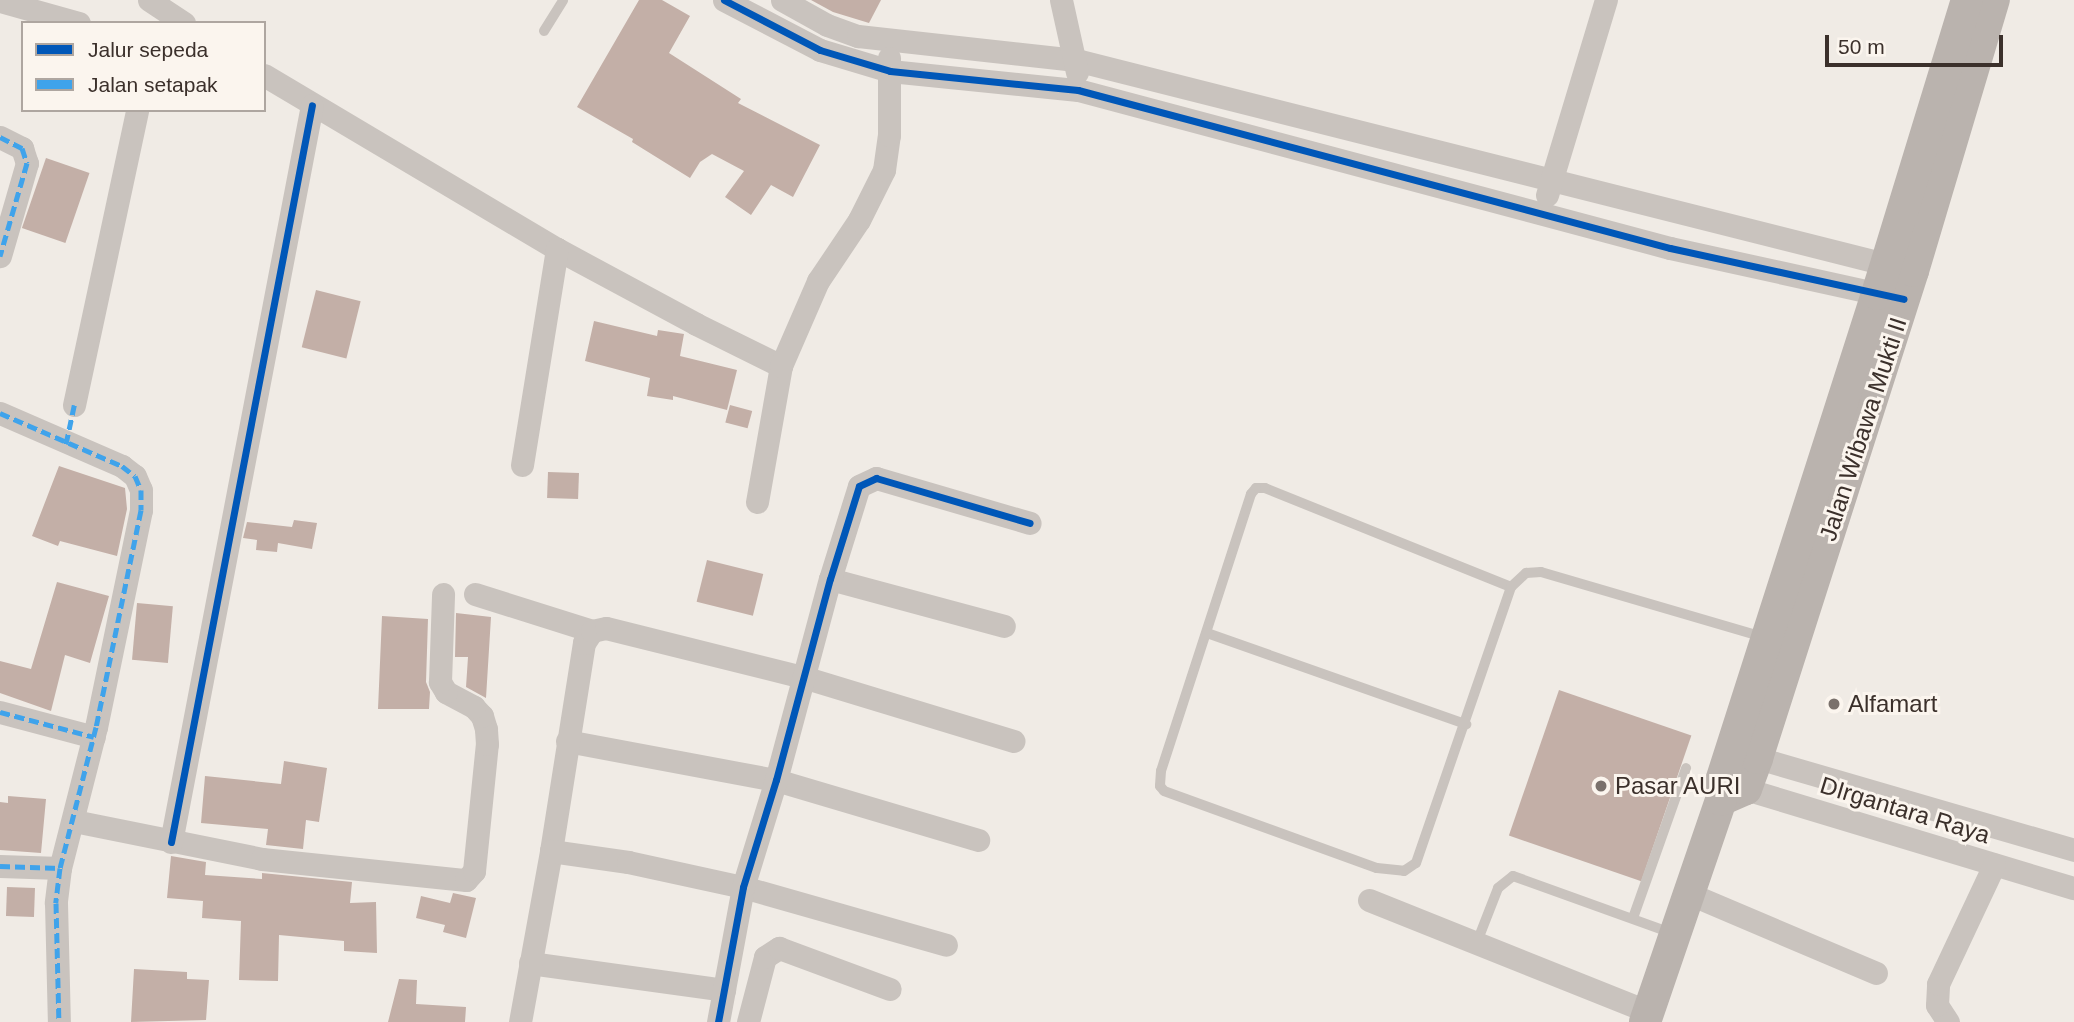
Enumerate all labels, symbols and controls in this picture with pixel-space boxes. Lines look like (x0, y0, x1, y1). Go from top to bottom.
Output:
legend (21, 21, 266, 112)
scale bar (1829, 21, 2008, 65)
text: 50 m (1838, 35, 1885, 58)
text: Jalur sepeda (88, 38, 208, 61)
text: Jalan setapak (88, 73, 218, 96)
street label: Jalan Wibawa Mukti II (1813, 314, 1913, 544)
place label: Alfamart (1848, 690, 1937, 718)
marker: Alfamart (1826, 696, 1842, 712)
street label: DIrgantara Raya (1817, 770, 1993, 850)
place label: Pasar AURI (1615, 772, 1742, 800)
marker: Pasar AURI (1593, 778, 1609, 794)

